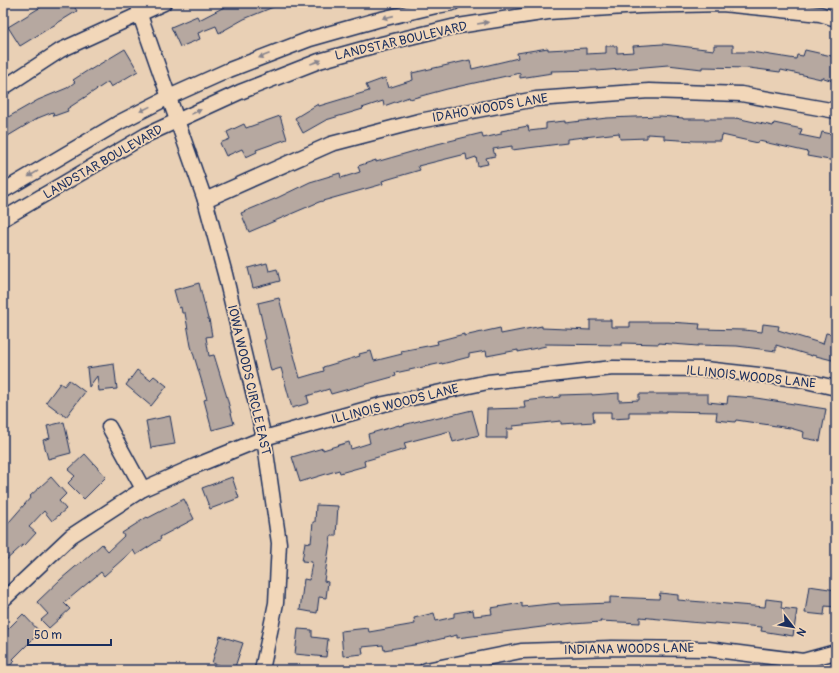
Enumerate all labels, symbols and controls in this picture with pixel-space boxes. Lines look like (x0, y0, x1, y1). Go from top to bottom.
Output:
one-way arrow (382, 14, 394, 20)
street label: LANDSTAR BOULEVARD (333, 18, 469, 64)
one-way arrow (477, 19, 489, 25)
one-way arrow (258, 54, 270, 60)
one-way arrow (310, 59, 322, 65)
street label: IDAHO WOODS LANE (431, 90, 549, 126)
one-way arrow (140, 106, 151, 112)
one-way arrow (190, 108, 202, 114)
street label: LANDSTAR BOULEVARD (40, 121, 166, 203)
one-way arrow (27, 170, 39, 177)
street label: IOWA WOODS CIRCLE EAST (224, 303, 274, 457)
street label: ILLINOIS WOODS LANE (685, 362, 817, 392)
street label: ILLINOIS WOODS LANE (330, 380, 461, 428)
north arrow (773, 607, 813, 647)
scale bar (28, 621, 111, 647)
text: N (793, 625, 809, 639)
text: 50 m (34, 628, 62, 643)
street label: INDIANA WOODS LANE (564, 640, 694, 658)

